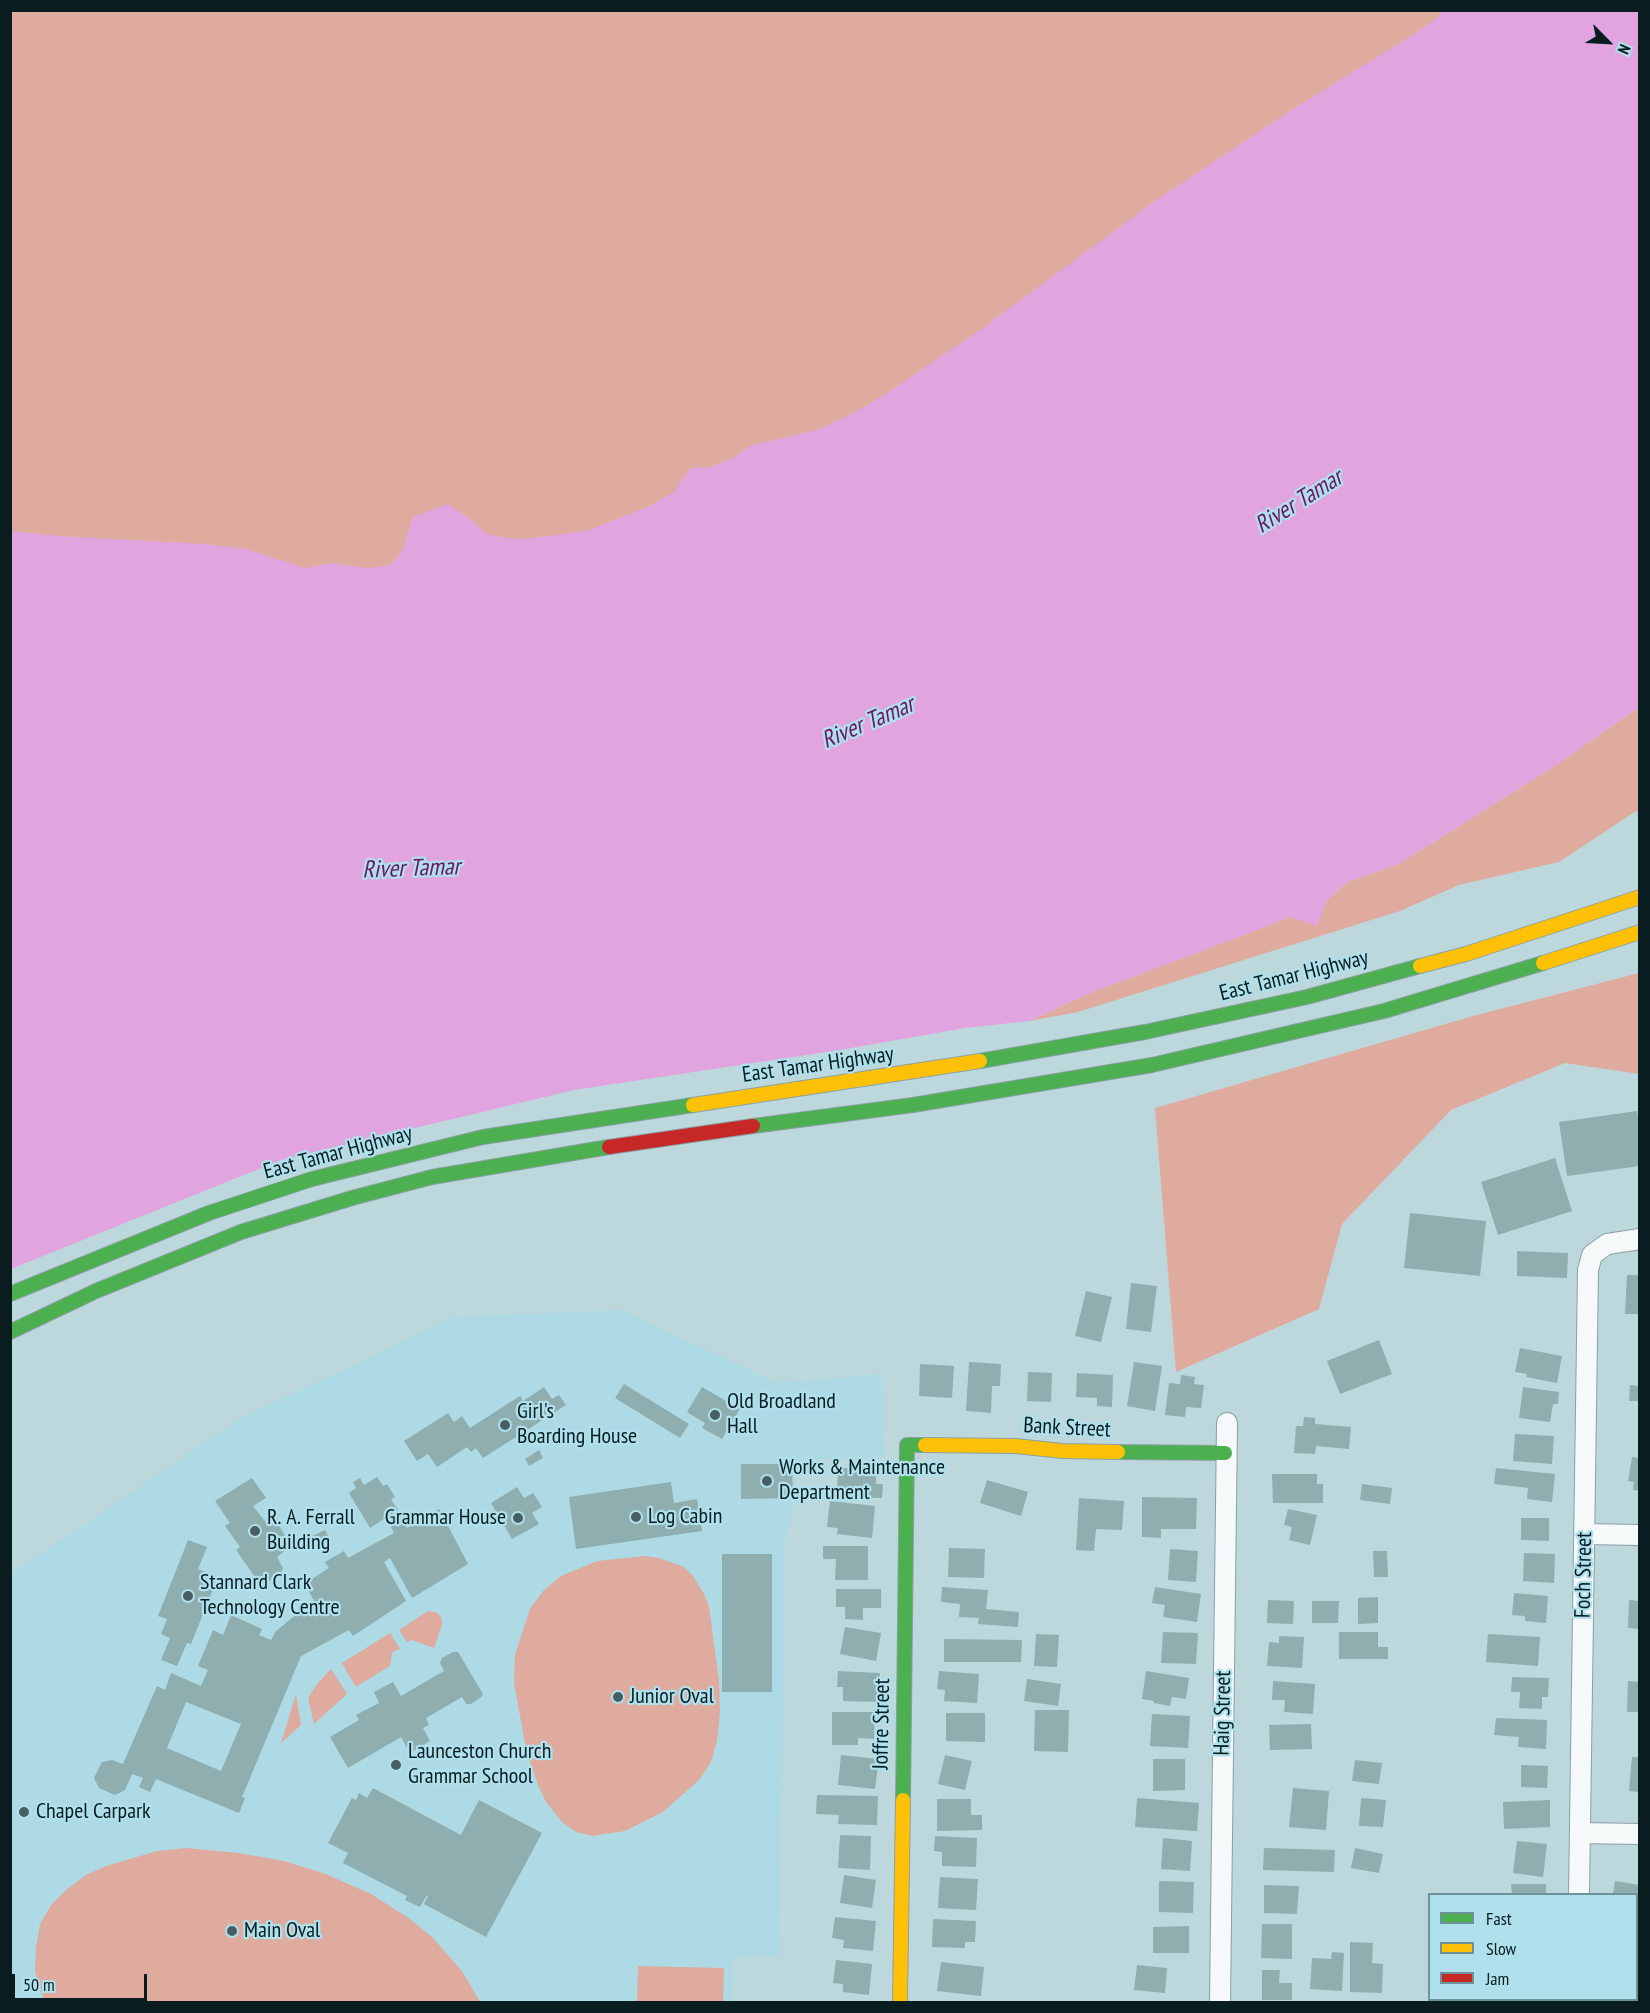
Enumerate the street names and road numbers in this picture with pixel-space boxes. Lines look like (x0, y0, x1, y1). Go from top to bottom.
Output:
street label: East Tamar Highway (1217, 945, 1371, 1007)
street label: East Tamar Highway (741, 1041, 895, 1089)
street label: East Tamar Highway (261, 1120, 415, 1186)
street label: Bank Street (1023, 1413, 1111, 1443)
street label: Foch Street (1570, 1532, 1598, 1618)
street label: Haig Street (1209, 1670, 1237, 1756)
street label: Joffre Street (868, 1678, 896, 1770)

